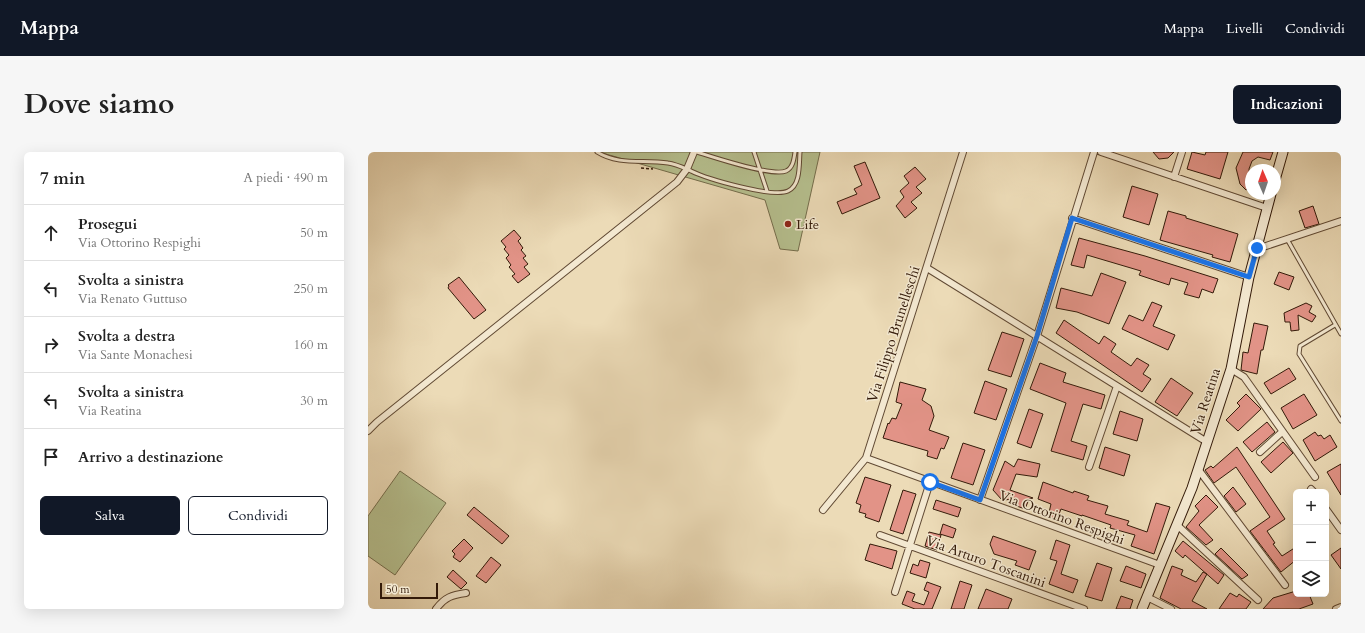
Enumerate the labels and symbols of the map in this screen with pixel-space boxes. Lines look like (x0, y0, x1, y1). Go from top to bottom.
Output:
north arrow (1245, 164, 1281, 200)
place label: Life (796, 215, 819, 234)
marker: Life (783, 219, 793, 229)
route end (1248, 239, 1266, 257)
street label: Via Filippo Brunelleschi (862, 263, 925, 405)
street label: Via Reatina (1186, 366, 1225, 437)
route start (921, 473, 939, 491)
street label: Via Ottorino Respighi (996, 486, 1127, 549)
street label: Via Arturo Toscanini (923, 531, 1049, 592)
scale bar (380, 581, 438, 600)

